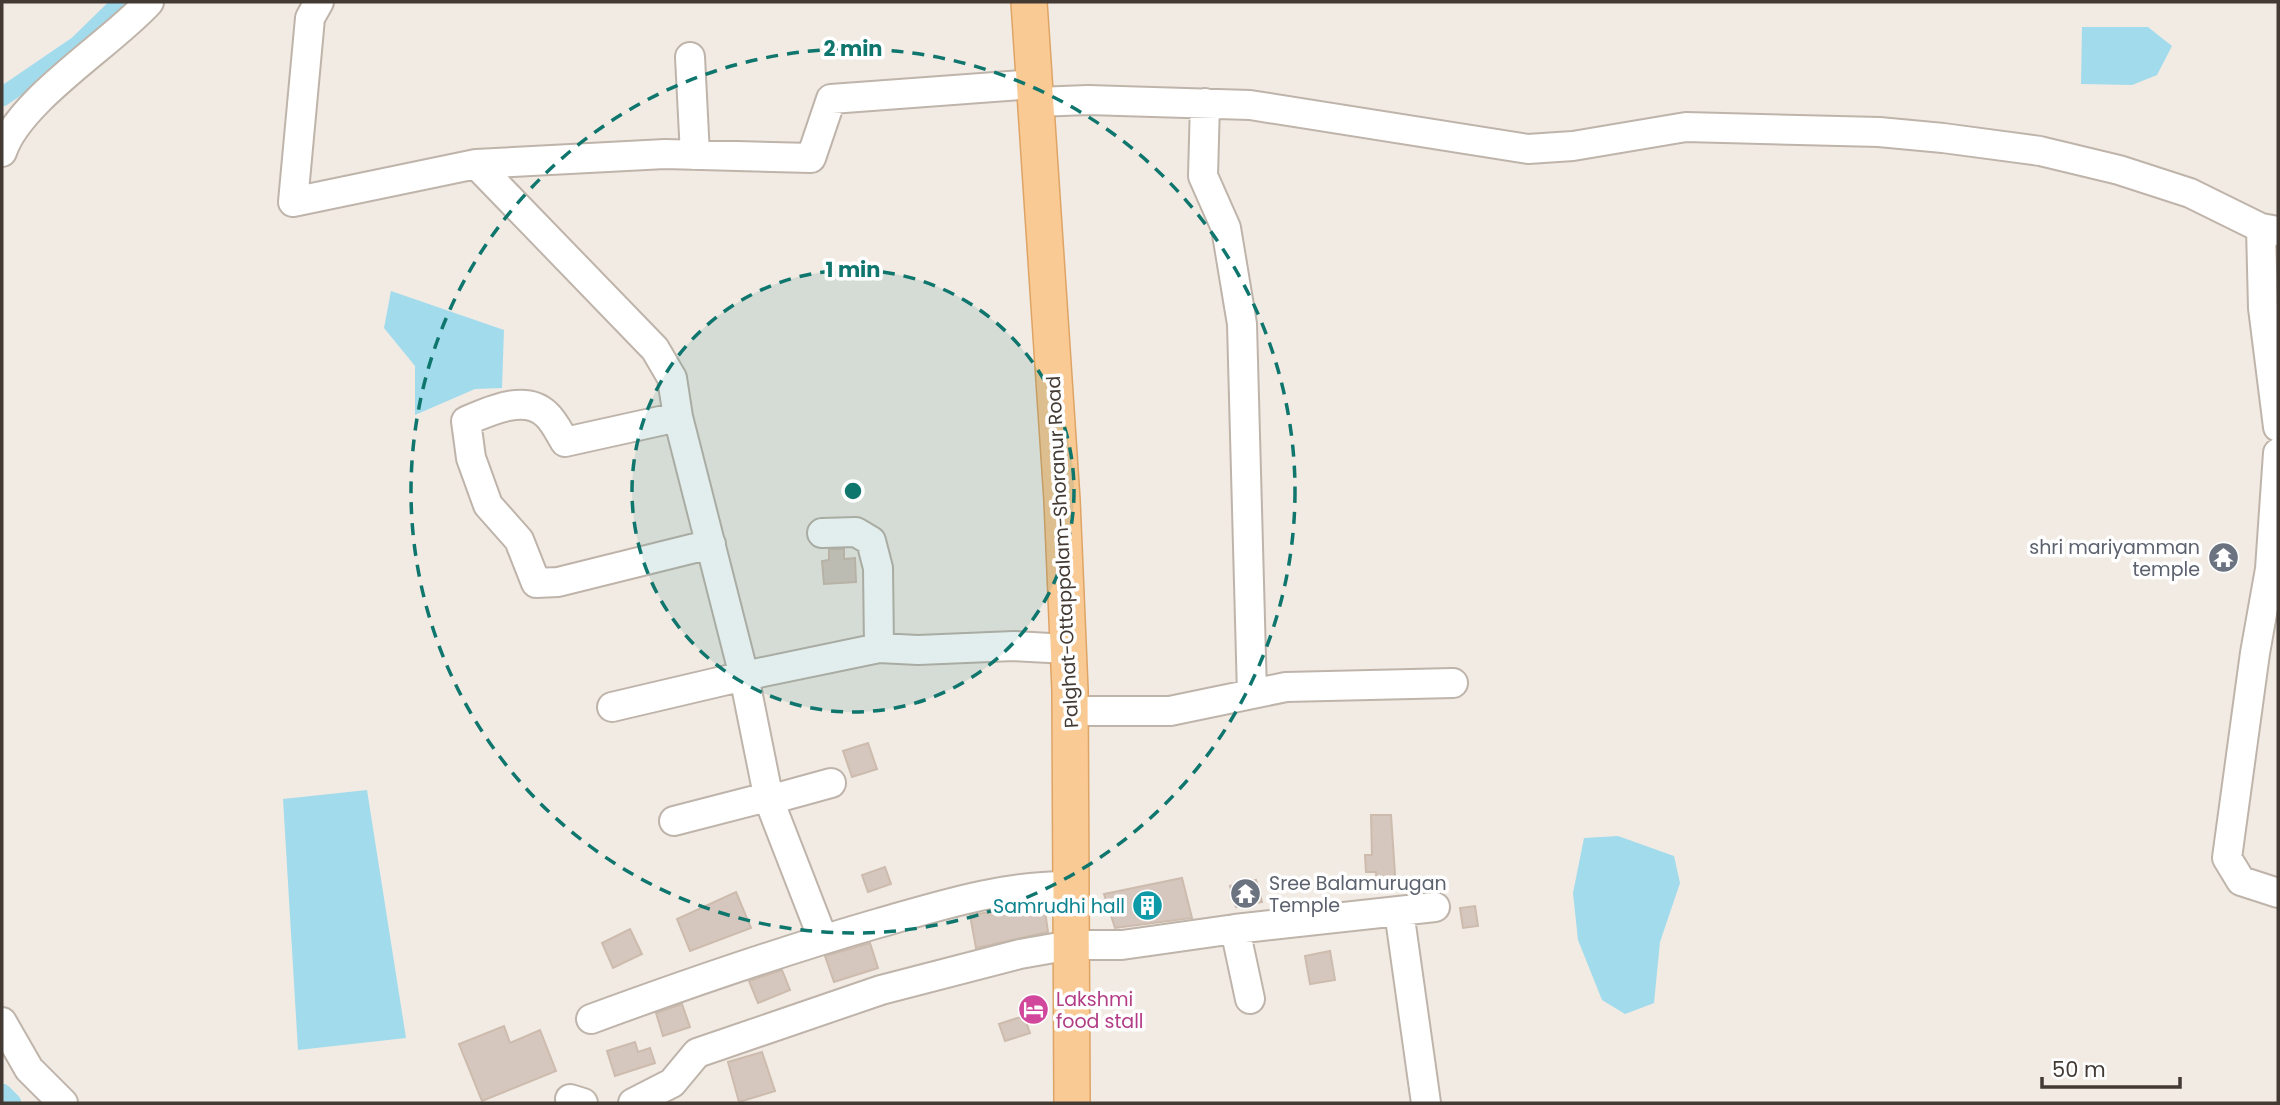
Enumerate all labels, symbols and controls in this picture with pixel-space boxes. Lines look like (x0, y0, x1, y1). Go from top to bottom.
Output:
text: 2 min (823, 34, 883, 63)
text: 1 min (826, 255, 880, 284)
street label: Palghat-Ottappalam-Shoranur Road (1040, 375, 1085, 729)
centre of rings (841, 479, 865, 503)
place label: shri mariyamman temple (2029, 534, 2200, 583)
temple icon: shri mariyamman temple (2206, 541, 2240, 575)
place label: Sree Balamurugan Temple (1269, 870, 1447, 919)
temple icon: Sree Balamurugan Temple (1229, 877, 1263, 911)
building icon: Samrudhi hall (1131, 889, 1165, 923)
place label: Samrudhi hall (993, 893, 1125, 920)
place label: Lakshmi food stall (1056, 986, 1144, 1035)
hotel icon: Lakshmi food stall (1016, 993, 1050, 1027)
scale bar (2042, 1046, 2180, 1090)
text: 50 m (2052, 1055, 2106, 1084)

